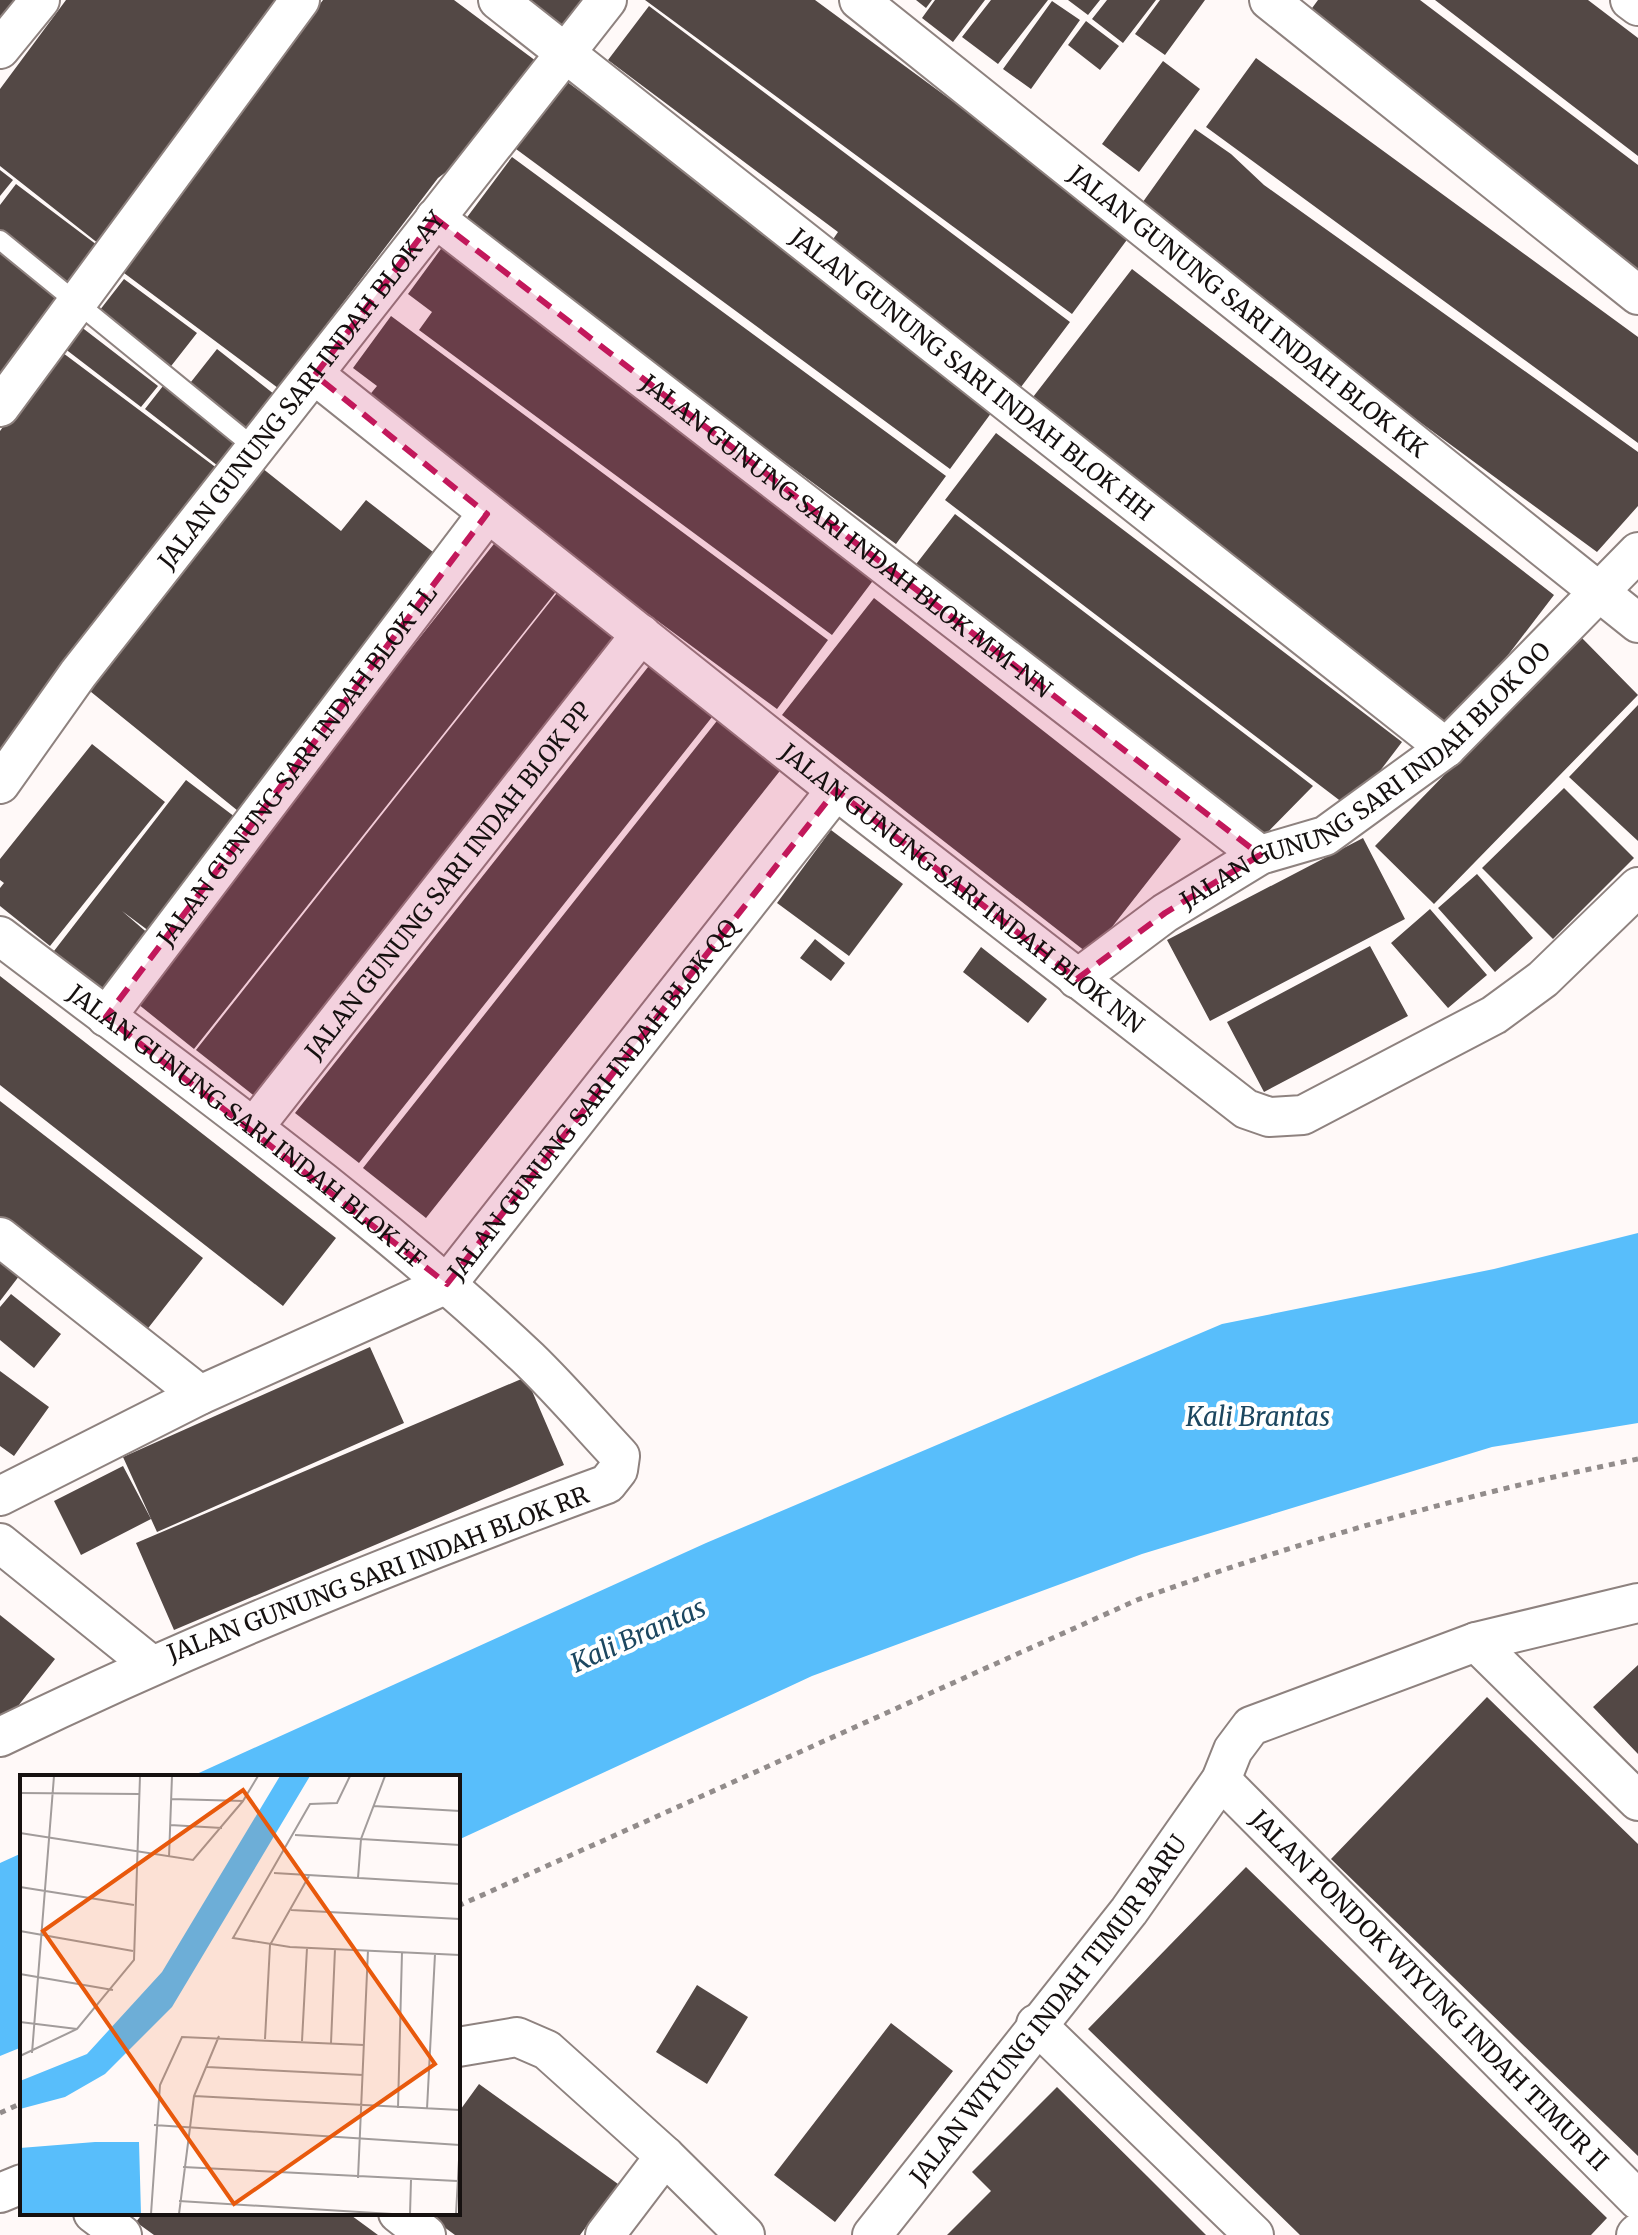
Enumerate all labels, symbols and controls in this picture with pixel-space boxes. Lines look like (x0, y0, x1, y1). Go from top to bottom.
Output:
street label: JALAN GUNUNG SARI INDAH BLOK KK (1062, 158, 1434, 464)
street label: JALAN GUNUNG SARI INDAH BLOK AY (150, 204, 451, 576)
street label: JALAN GUNUNG SARI INDAH BLOK HH (784, 221, 1160, 527)
street label: JALAN GUNUNG SARI INDAH BLOK MM-NN (634, 367, 1059, 704)
street label: JALAN GUNUNG SARI INDAH BLOK LL (149, 578, 444, 953)
street label: JALAN GUNUNG SARI INDAH BLOK OO (1174, 635, 1557, 916)
street label: JALAN GUNUNG SARI INDAH BLOK PP (297, 695, 598, 1066)
street label: JALAN GUNUNG SARI INDAH BLOK NN (774, 736, 1151, 1040)
street label: JALAN GUNUNG SARI INDAH BLOK QQ (440, 911, 745, 1287)
street label: JALAN GUNUNG SARI INDAH BLOK EF (61, 977, 433, 1276)
water label: Kali Brantas (1185, 1400, 1330, 1433)
street label: JALAN GUNUNG SARI INDAH BLOK RR (162, 1479, 593, 1669)
water label: Kali Brantas (564, 1591, 711, 1680)
inset map (20, 1775, 460, 2215)
street label: JALAN PONDOK WIYUNG INDAH TIMUR II (1243, 1803, 1615, 2177)
street label: JALAN WIYUNG INDAH TIMUR BARU (902, 1829, 1193, 2191)

